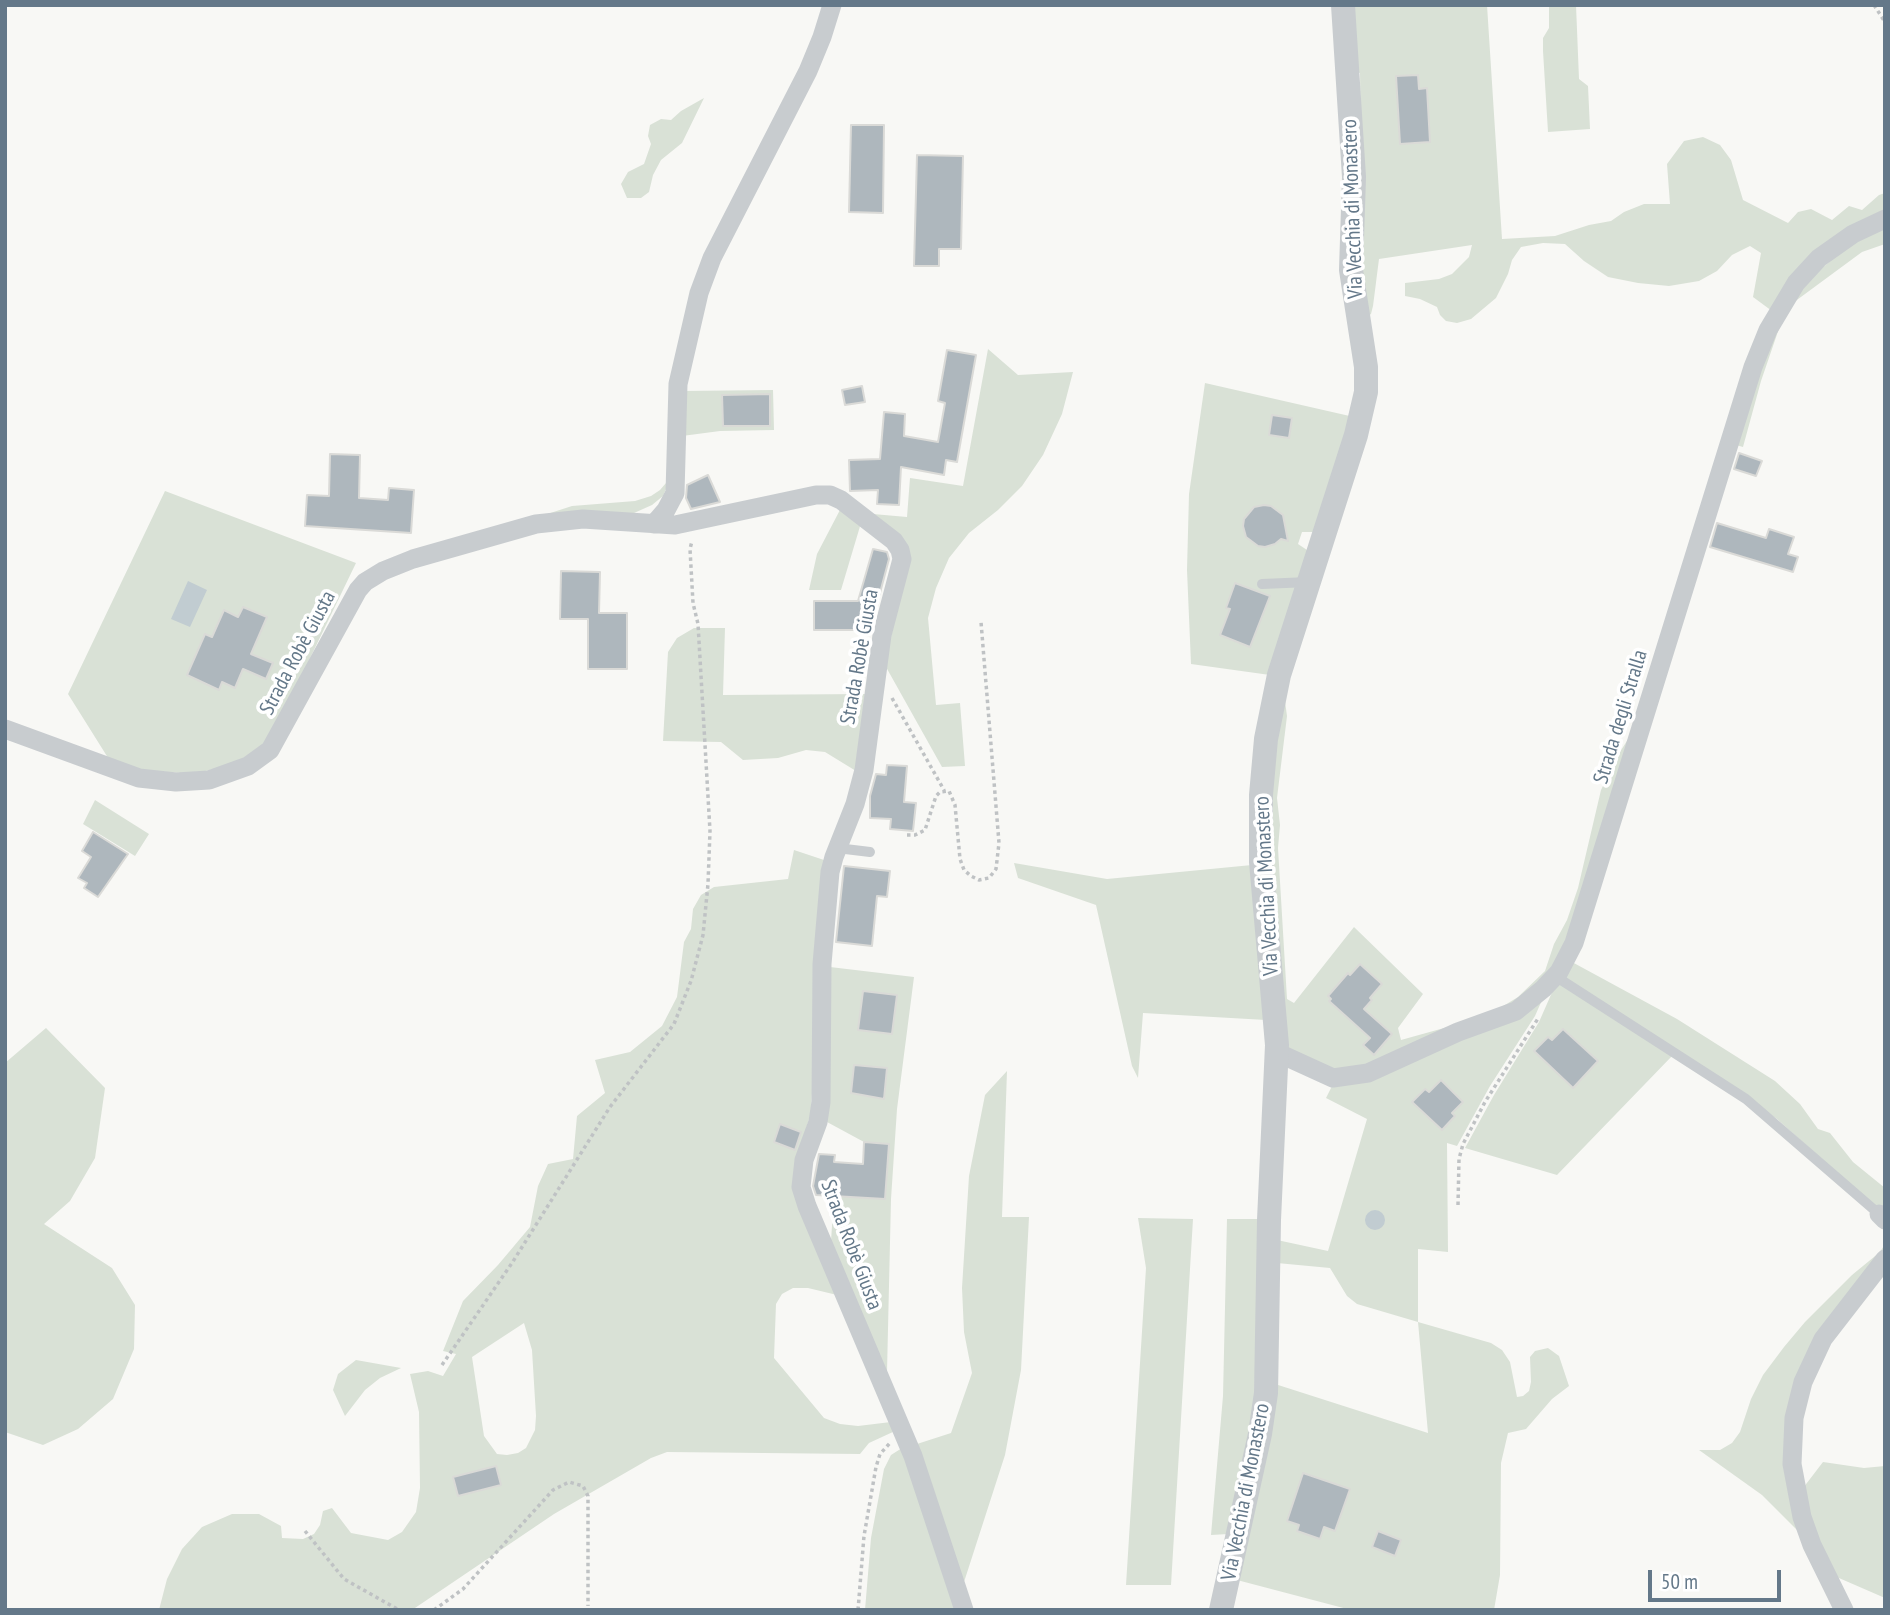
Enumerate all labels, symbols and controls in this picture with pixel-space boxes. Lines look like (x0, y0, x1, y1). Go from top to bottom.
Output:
street label: Via Vecchia di Monastero (1337, 119, 1369, 299)
street label: Strada Robè Giusta (255, 587, 341, 719)
street label: Strada Robè Giusta (836, 587, 884, 727)
street label: Strada degli Stralla (1589, 647, 1653, 787)
street label: Via Vecchia di Monastero (1250, 795, 1284, 977)
street label: Strada Robè Giusta (815, 1177, 887, 1313)
street label: Via Vecchia di Monastero (1216, 1401, 1276, 1583)
scale bar (1652, 1556, 1785, 1600)
text: 50 m (1661, 1568, 1698, 1595)

